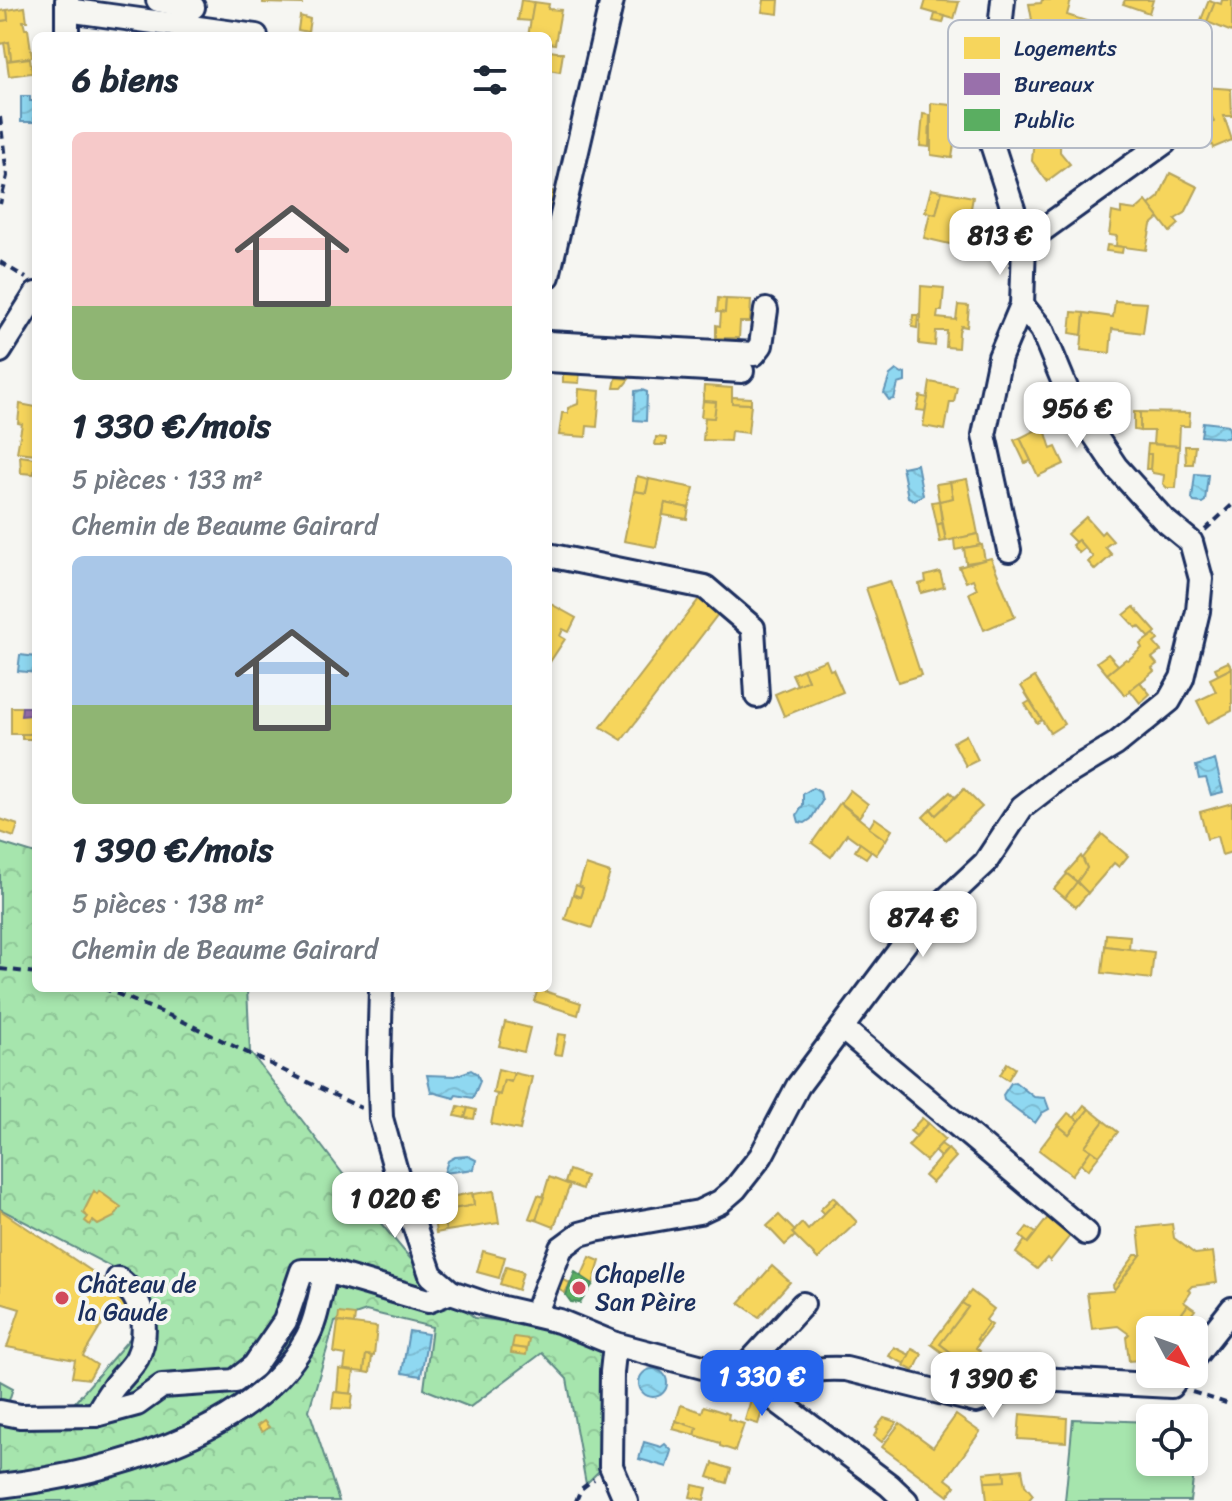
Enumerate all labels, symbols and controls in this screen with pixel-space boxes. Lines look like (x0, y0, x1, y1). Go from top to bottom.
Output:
legend (948, 20, 1212, 148)
text: Logements (1014, 29, 1118, 68)
text: 6 biens (72, 50, 178, 110)
icon: filters (468, 58, 512, 102)
text: Bureaux (1014, 65, 1095, 104)
text: Public (1014, 101, 1075, 140)
icon: home (220, 184, 364, 328)
pin: 813 € (944, 209, 1056, 277)
text: 813 € (967, 212, 1033, 258)
pin: 956 € (1021, 382, 1133, 450)
text: 956 € (1042, 385, 1112, 431)
text: 1 330 €/mois (72, 396, 271, 456)
text: 5 pièces · 133 m² (72, 456, 263, 502)
text: Chemin de Beaume Gairard (72, 502, 378, 548)
icon: home (220, 608, 364, 752)
text: 1 390 €/mois (72, 820, 273, 880)
text: 5 pièces · 138 m² (72, 880, 264, 926)
pin: 874 € (867, 891, 979, 959)
text: 874 € (888, 894, 958, 940)
text: Chemin de Beaume Gairard (72, 926, 378, 972)
pin: 1 020 € (321, 1172, 469, 1240)
text: 1 020 € (350, 1175, 440, 1221)
place label: Chapelle San Pèire (595, 1253, 696, 1323)
place label: Château de la Gaude (78, 1263, 197, 1333)
marker: Chapelle San Pèire (570, 1279, 588, 1297)
marker: Château de la Gaude (53, 1289, 71, 1307)
north arrow (1136, 1316, 1208, 1388)
map controls (1136, 1316, 1208, 1476)
pin: 1 330 € (688, 1350, 836, 1418)
pin: 1 390 € (919, 1352, 1067, 1420)
text: 1 330 € (719, 1353, 805, 1399)
text: 1 390 € (949, 1355, 1037, 1401)
button: locate (1136, 1404, 1208, 1476)

